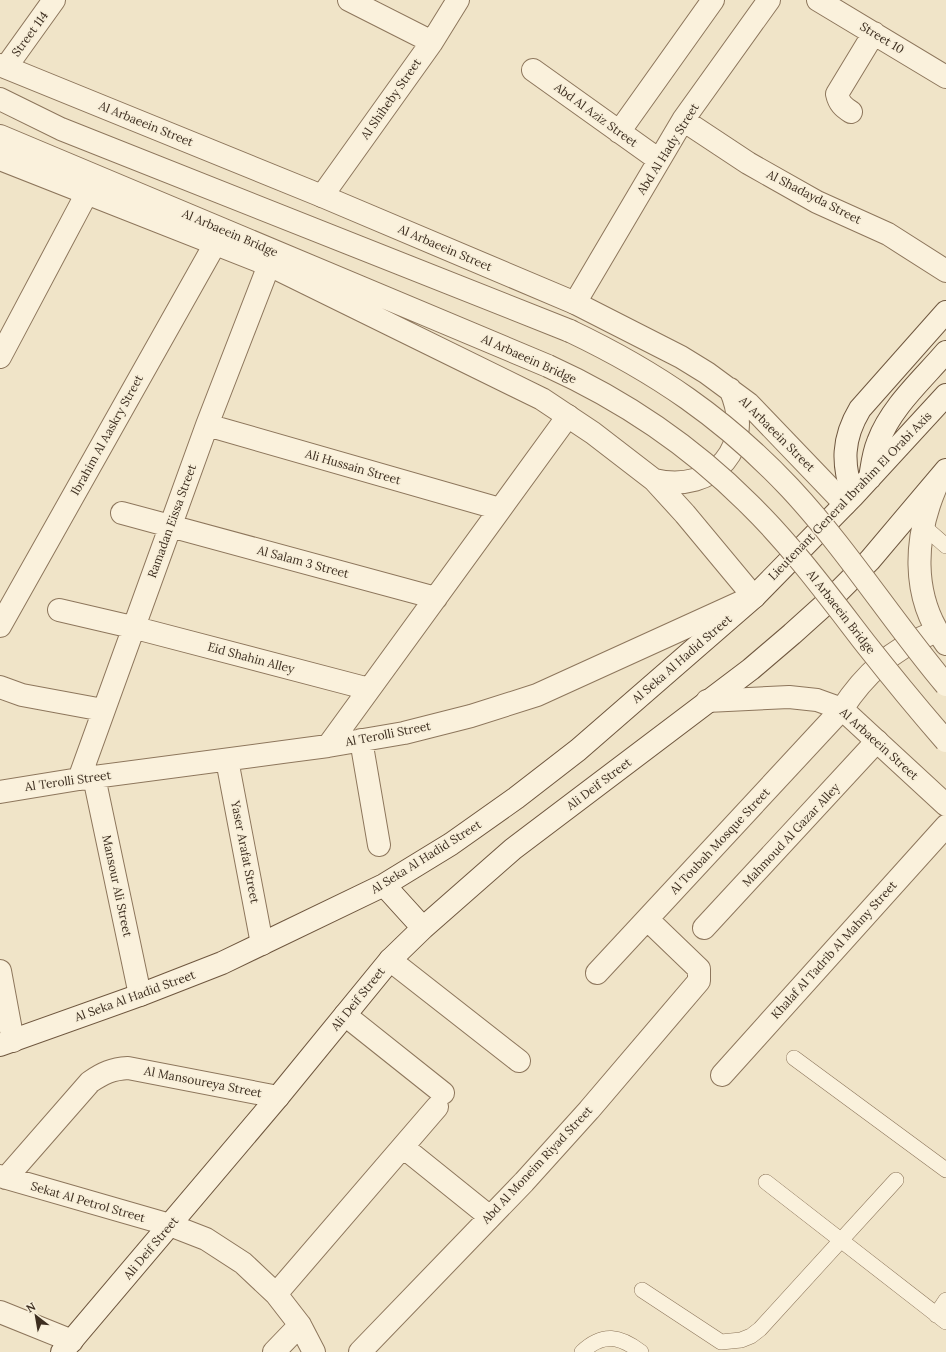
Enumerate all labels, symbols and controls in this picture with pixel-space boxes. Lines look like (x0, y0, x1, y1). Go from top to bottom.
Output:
street label: Street 114 (8, 8, 51, 59)
street label: Street 10 (857, 19, 907, 57)
street label: Al Shiheby Street (357, 55, 424, 143)
street label: Abd Al Aziz Street (551, 79, 641, 150)
street label: Al Arbaeein Street (96, 97, 196, 149)
street label: Abd Al Hady Street (633, 100, 702, 198)
street label: Al Shadayda Street (764, 166, 864, 227)
street label: Al Arbaeein Bridge (179, 205, 281, 260)
street label: Al Arbaeein Street (395, 221, 495, 274)
street label: Al Arbaeein Bridge (478, 330, 580, 386)
street label: Ibrahim Al Aaskry Street (67, 372, 146, 498)
street label: Al Arbaeein Street (736, 392, 818, 475)
street label: Lieutenant General Ibrahim El Orabi Axis (765, 408, 935, 583)
street label: Ali Hussain Street (303, 445, 403, 487)
street label: Ramadan Eissa Street (144, 462, 199, 580)
street label: Al Salam 3 Street (255, 542, 351, 581)
street label: Al Arbaeein Bridge (803, 566, 879, 657)
street label: Al Seka Al Hadid Street (628, 611, 735, 707)
street label: Eid Shahin Alley (206, 639, 297, 676)
street label: Al Arbaeein Street (836, 704, 922, 783)
street label: Al Terolli Street (343, 718, 432, 749)
street label: Ali Deif Street (562, 754, 634, 813)
street label: Al Terolli Street (23, 767, 112, 794)
street label: Mahmoud Al Gazar Alley (739, 779, 843, 890)
street label: Al Toubah Mosque Street (666, 784, 773, 898)
street label: Yaser Arafat Street (228, 798, 263, 905)
street label: Al Seka Al Hadid Street (367, 816, 484, 897)
street label: Mansour Ali Street (99, 834, 136, 939)
street label: Khalaf Al Tadrib Al Mahny Street (768, 877, 900, 1022)
street label: Ali Deif Street (327, 964, 388, 1034)
street label: Al Seka Al Hadid Street (71, 967, 198, 1025)
street label: Al Mansoureya Street (142, 1063, 263, 1100)
street label: Abd Al Moneim Riyad Street (477, 1102, 595, 1227)
street label: Sekat Al Petrol Street (29, 1178, 147, 1225)
street label: Ali Deif Street (119, 1213, 181, 1283)
north arrow (16, 1296, 56, 1336)
text: N (24, 1299, 39, 1316)

